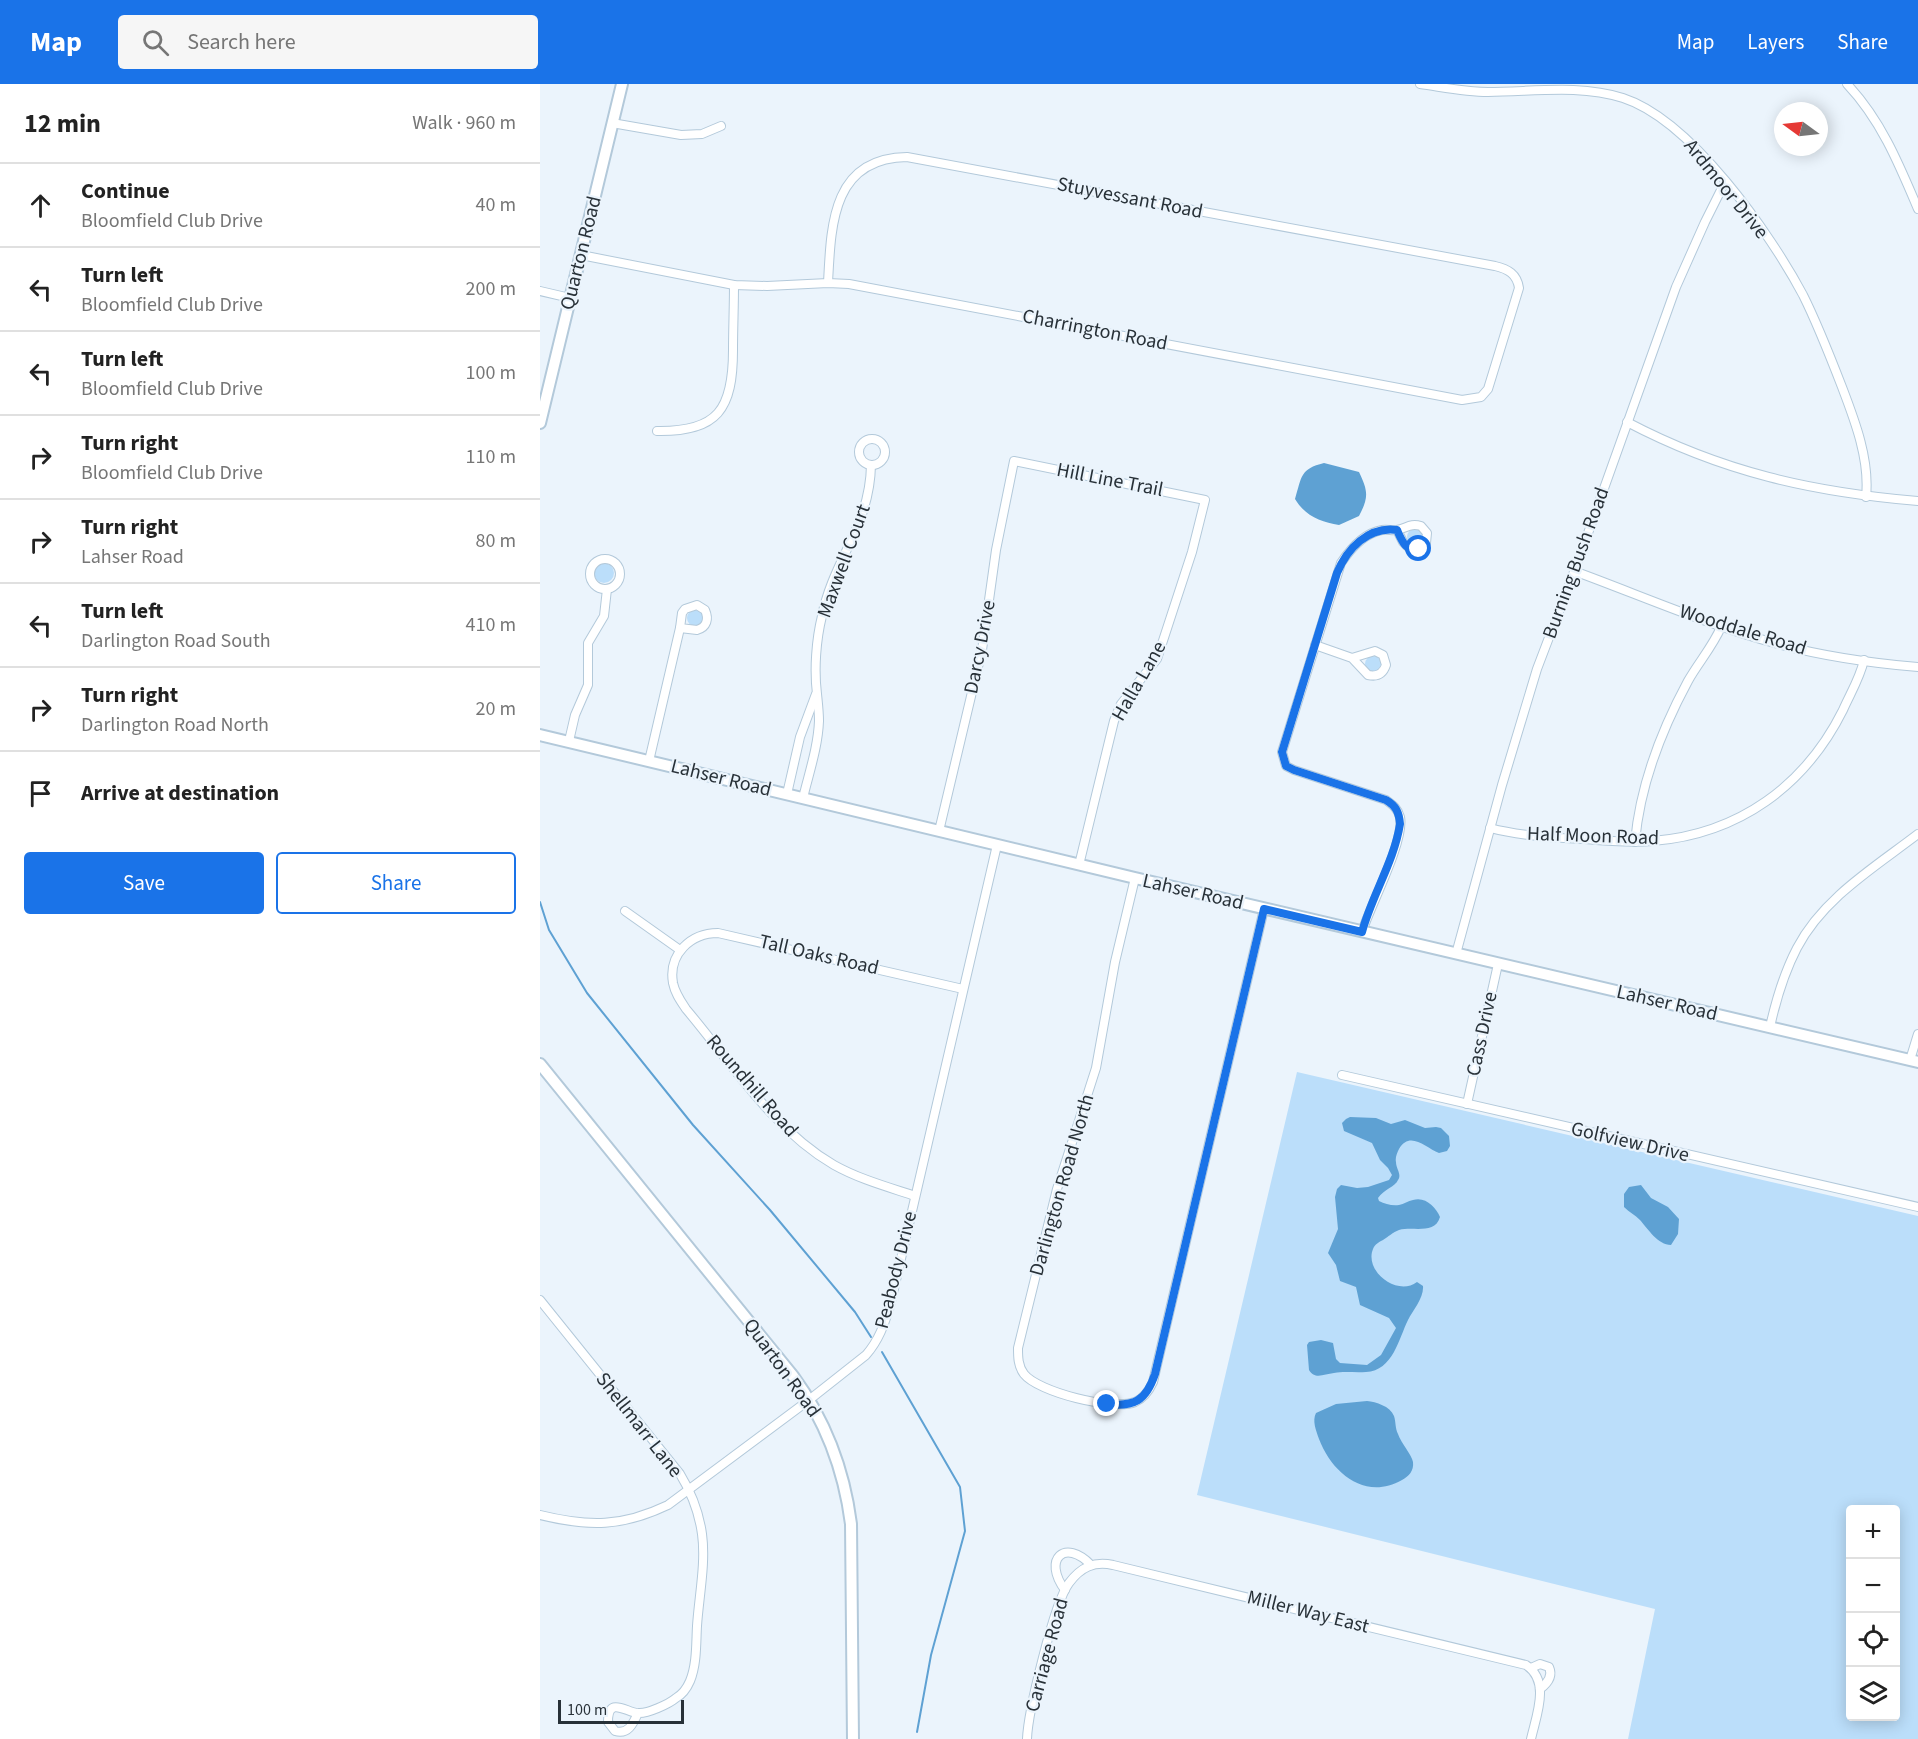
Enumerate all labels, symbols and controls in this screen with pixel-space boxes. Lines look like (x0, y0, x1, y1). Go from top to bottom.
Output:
search box (118, 15, 538, 69)
text: Map (30, 22, 82, 62)
icon: search (139, 26, 172, 59)
text: Search here (187, 26, 296, 58)
text: Map (1677, 27, 1714, 57)
text: Layers (1747, 27, 1804, 57)
text: Share (1837, 27, 1888, 57)
north arrow (1774, 102, 1828, 156)
text: 12 min (24, 105, 101, 142)
text: Walk · 960 m (412, 109, 516, 137)
street label: Ardmoor Drive (1677, 133, 1775, 245)
street label: Stuyvessant Road (1055, 170, 1205, 226)
text: Continue (81, 175, 170, 207)
icon: ahead (24, 189, 57, 222)
text: 40 m (476, 191, 516, 219)
street label: Quarton Road (553, 193, 609, 313)
text: Bloomfield Club Drive (81, 207, 263, 235)
text: Turn left (81, 259, 163, 291)
icon: left (24, 273, 57, 306)
text: 200 m (466, 275, 516, 303)
text: Bloomfield Club Drive (81, 291, 263, 319)
street label: Charrington Road (1020, 302, 1170, 358)
text: Turn left (81, 343, 163, 375)
icon: left (24, 357, 57, 390)
text: 100 m (466, 359, 516, 387)
text: Bloomfield Club Drive (81, 375, 263, 403)
text: Turn right (81, 427, 178, 459)
icon: right (24, 441, 57, 474)
text: 110 m (466, 443, 516, 471)
street label: Hill Line Trail (1054, 456, 1166, 504)
text: Bloomfield Club Drive (81, 459, 263, 487)
street label: Burning Bush Road (1536, 483, 1616, 643)
street label: Maxwell Court (811, 500, 878, 622)
text: Turn right (81, 511, 178, 543)
icon: right (24, 525, 57, 558)
text: 80 m (476, 527, 516, 555)
route start (1405, 535, 1431, 561)
text: Lahser Road (81, 543, 184, 571)
text: Turn left (81, 595, 163, 627)
street label: Wooddale Road (1676, 597, 1810, 663)
street label: Darcy Drive (957, 598, 1003, 696)
icon: left (24, 609, 57, 642)
text: 410 m (466, 611, 516, 639)
text: Darlington Road South (81, 627, 271, 655)
street label: Halla Lane (1105, 636, 1173, 726)
text: Turn right (81, 679, 178, 711)
icon: right (24, 693, 57, 726)
text: 20 m (476, 695, 516, 723)
text: Darlington Road North (81, 711, 269, 739)
street label: Lahser Road (668, 752, 774, 804)
icon: arrive (24, 777, 57, 810)
text: Arrive at destination (81, 777, 279, 809)
street label: Half Moon Road (1526, 820, 1660, 852)
button: Save (24, 852, 264, 914)
button: Share (276, 852, 516, 914)
street label: Lahser Road (1140, 867, 1246, 917)
street label: Tall Oaks Road (756, 928, 882, 982)
street label: Lahser Road (1614, 978, 1720, 1028)
street label: Cass Drive (1459, 989, 1505, 1079)
street label: Roundhill Road (699, 1029, 805, 1143)
street label: Darlington Road North (1023, 1091, 1101, 1279)
street label: Golfview Drive (1568, 1115, 1692, 1169)
street label: Peabody Drive (868, 1208, 924, 1332)
street label: Quarton Road (736, 1313, 828, 1423)
street label: Shellmarr Lane (589, 1366, 689, 1484)
route end (1093, 1390, 1119, 1416)
map controls (1846, 1505, 1900, 1721)
button: + (1846, 1505, 1900, 1559)
button: − (1846, 1559, 1900, 1613)
street label: Miller Way East (1244, 1583, 1372, 1641)
street label: Carriage Road (1018, 1595, 1076, 1715)
button: locate (1846, 1613, 1900, 1667)
button: layers (1846, 1667, 1900, 1721)
scale bar (558, 1697, 684, 1724)
text: 100 m (567, 1699, 607, 1721)

